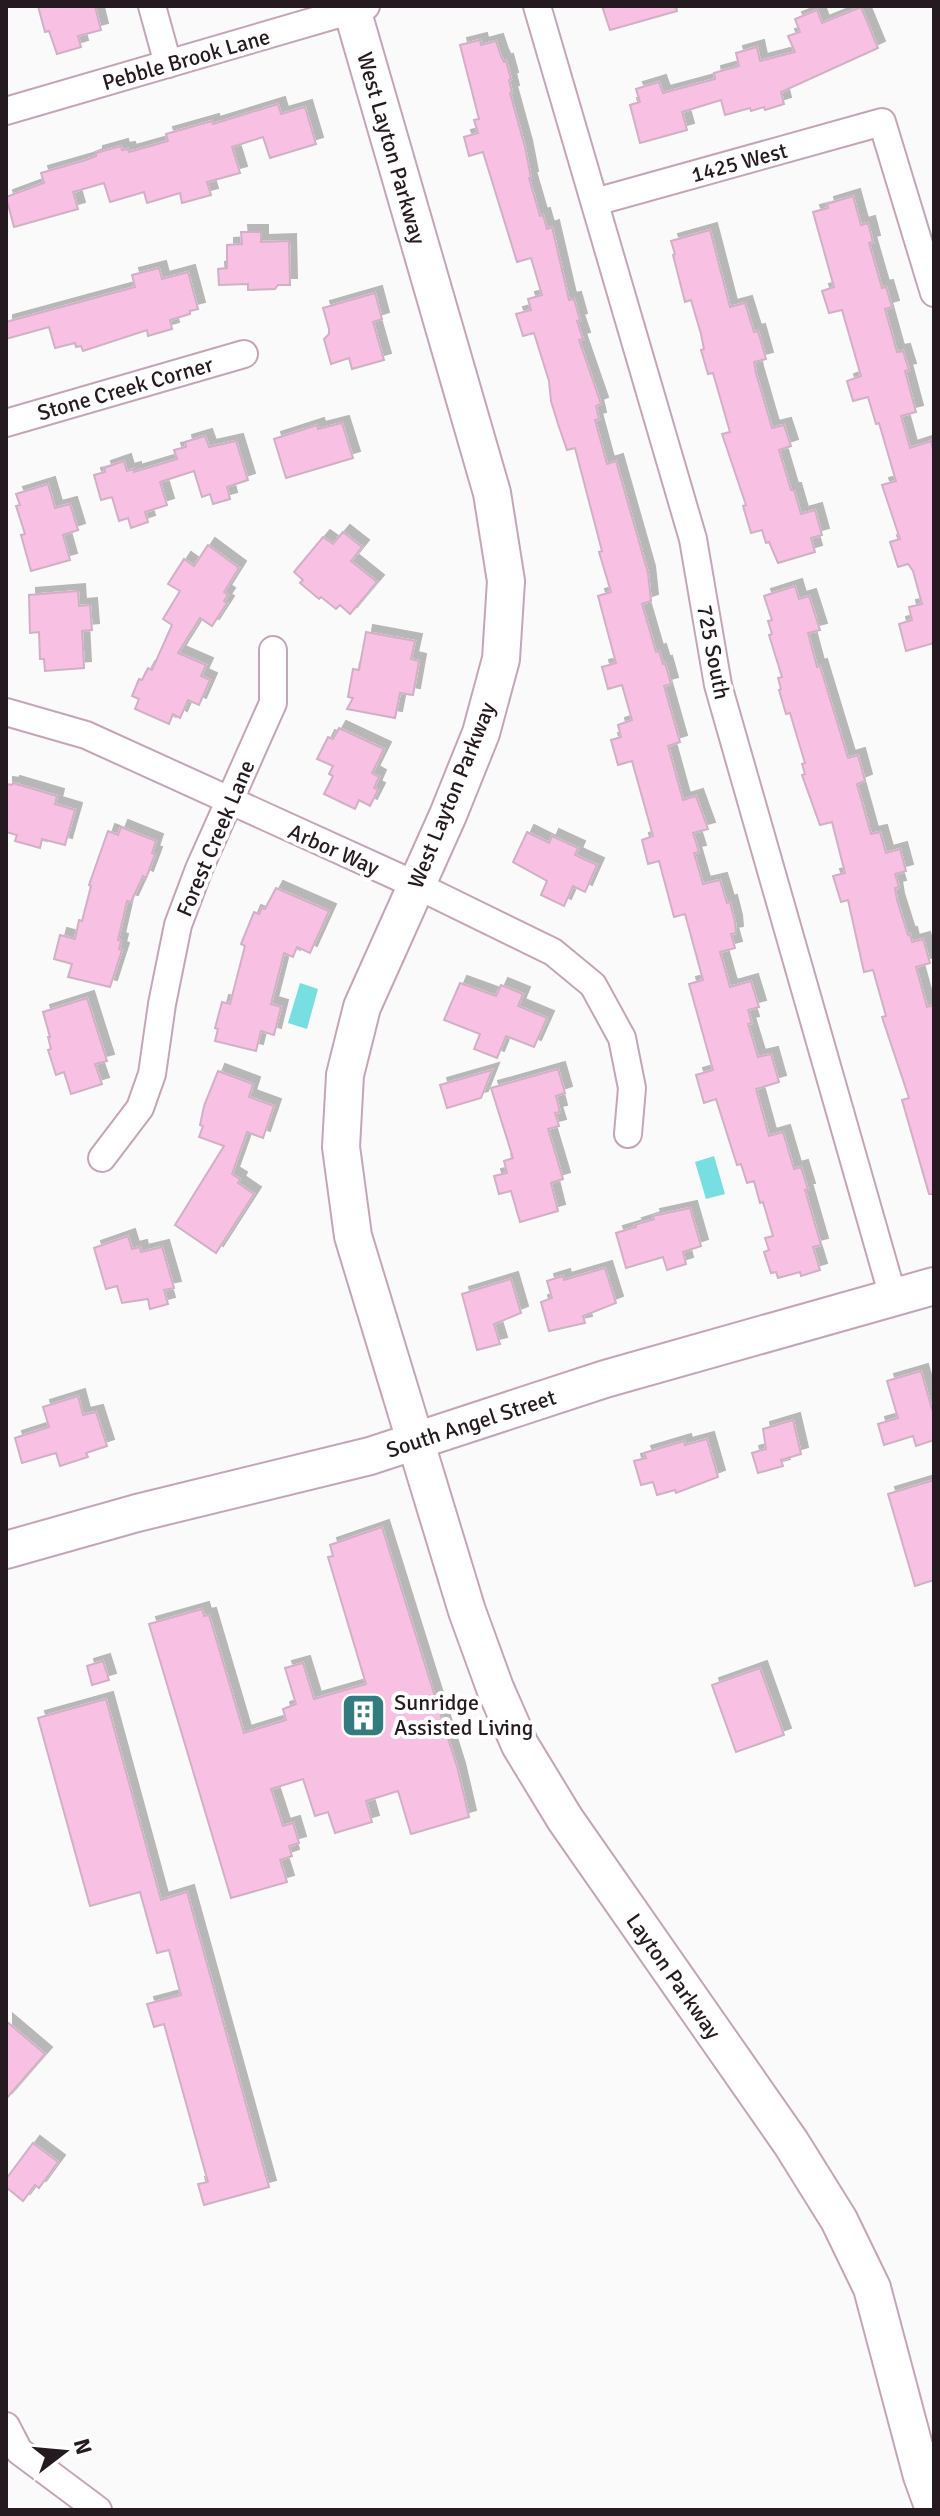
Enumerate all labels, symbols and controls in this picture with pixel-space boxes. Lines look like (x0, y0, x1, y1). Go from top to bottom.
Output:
street label: Pebble Brook Lane (99, 23, 273, 96)
street label: West Layton Parkway (351, 49, 432, 248)
street label: 1425 West (688, 137, 790, 188)
street label: Stone Creek Corner (34, 350, 216, 426)
street label: 725 South (691, 602, 736, 702)
street label: West Layton Parkway (402, 697, 501, 892)
street label: Forest Creek Lane (170, 756, 261, 921)
street label: Arbor Way (284, 817, 384, 882)
street label: South Angel Street (383, 1383, 560, 1464)
place label: Sunridge Assisted Living (394, 1689, 533, 1741)
building icon: Sunridge Assisted Living (339, 1691, 387, 1739)
street label: Layton Parkway (620, 1908, 727, 2045)
north arrow (24, 2412, 104, 2492)
text: N (68, 2436, 98, 2458)

